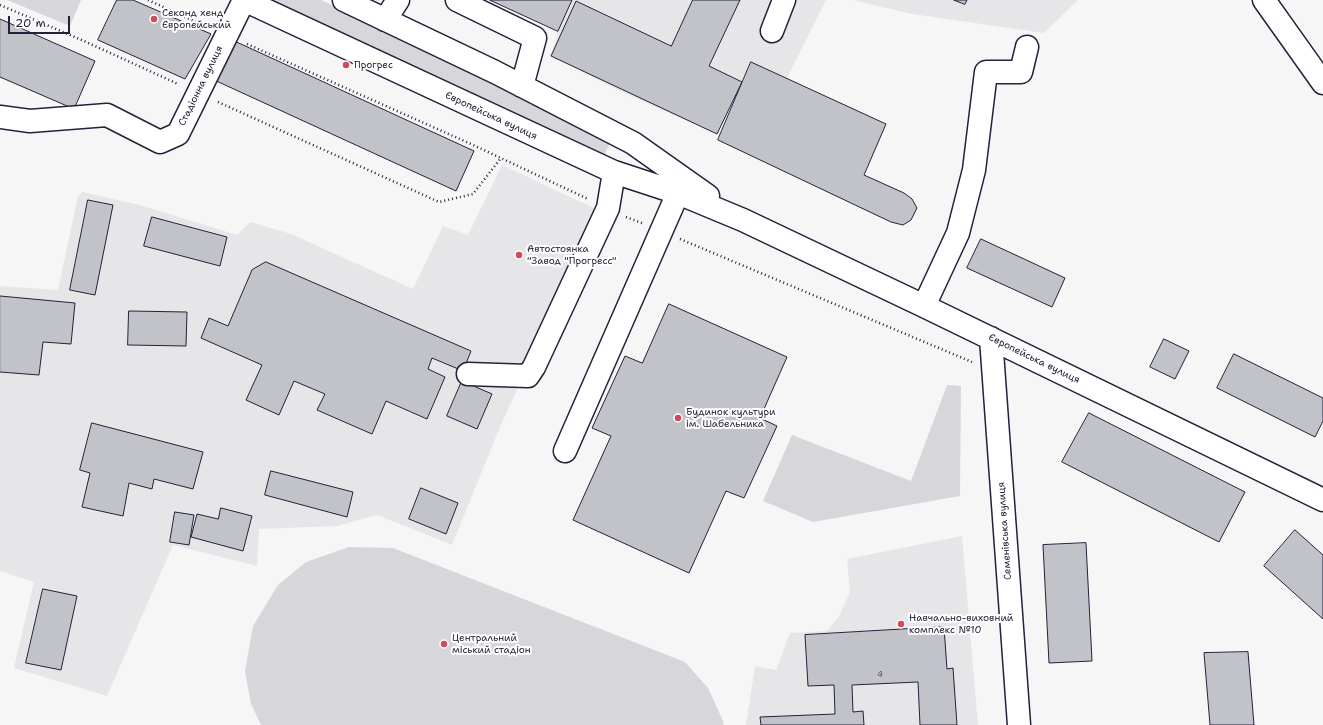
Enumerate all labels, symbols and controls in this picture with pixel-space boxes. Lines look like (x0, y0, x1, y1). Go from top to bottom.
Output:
place label: Секонд хенд Європейський (162, 7, 231, 30)
scale bar (10, 8, 72, 34)
marker: Секонд хенд Європейський (149, 14, 159, 24)
text: 20 m (15, 15, 46, 31)
street label: Стадіонна вулиця (176, 44, 226, 128)
place label: Прогрес (354, 59, 393, 71)
marker: Прогрес (341, 60, 351, 70)
street label: Європейська вулиця (443, 89, 539, 143)
place label: Автостоянка "Завод "Прогресс" (527, 243, 617, 266)
marker: Автостоянка "Завод "Прогресс" (514, 250, 524, 260)
street label: Європейська вулиця (986, 332, 1082, 386)
place label: Будинок культури ім. Шабельника (686, 406, 776, 430)
marker: Будинок культури ім. Шабельника (673, 413, 683, 423)
street label: Семенівська вулиця (996, 482, 1014, 580)
place label: Навчально-виховний комплекс №10 (909, 612, 1013, 636)
marker: Навчально-виховний комплекс №10 (896, 619, 906, 629)
place label: Центральний міський стадіон (452, 632, 531, 656)
marker: Центральний міський стадіон (439, 639, 449, 649)
house number: 4 (877, 670, 883, 680)

